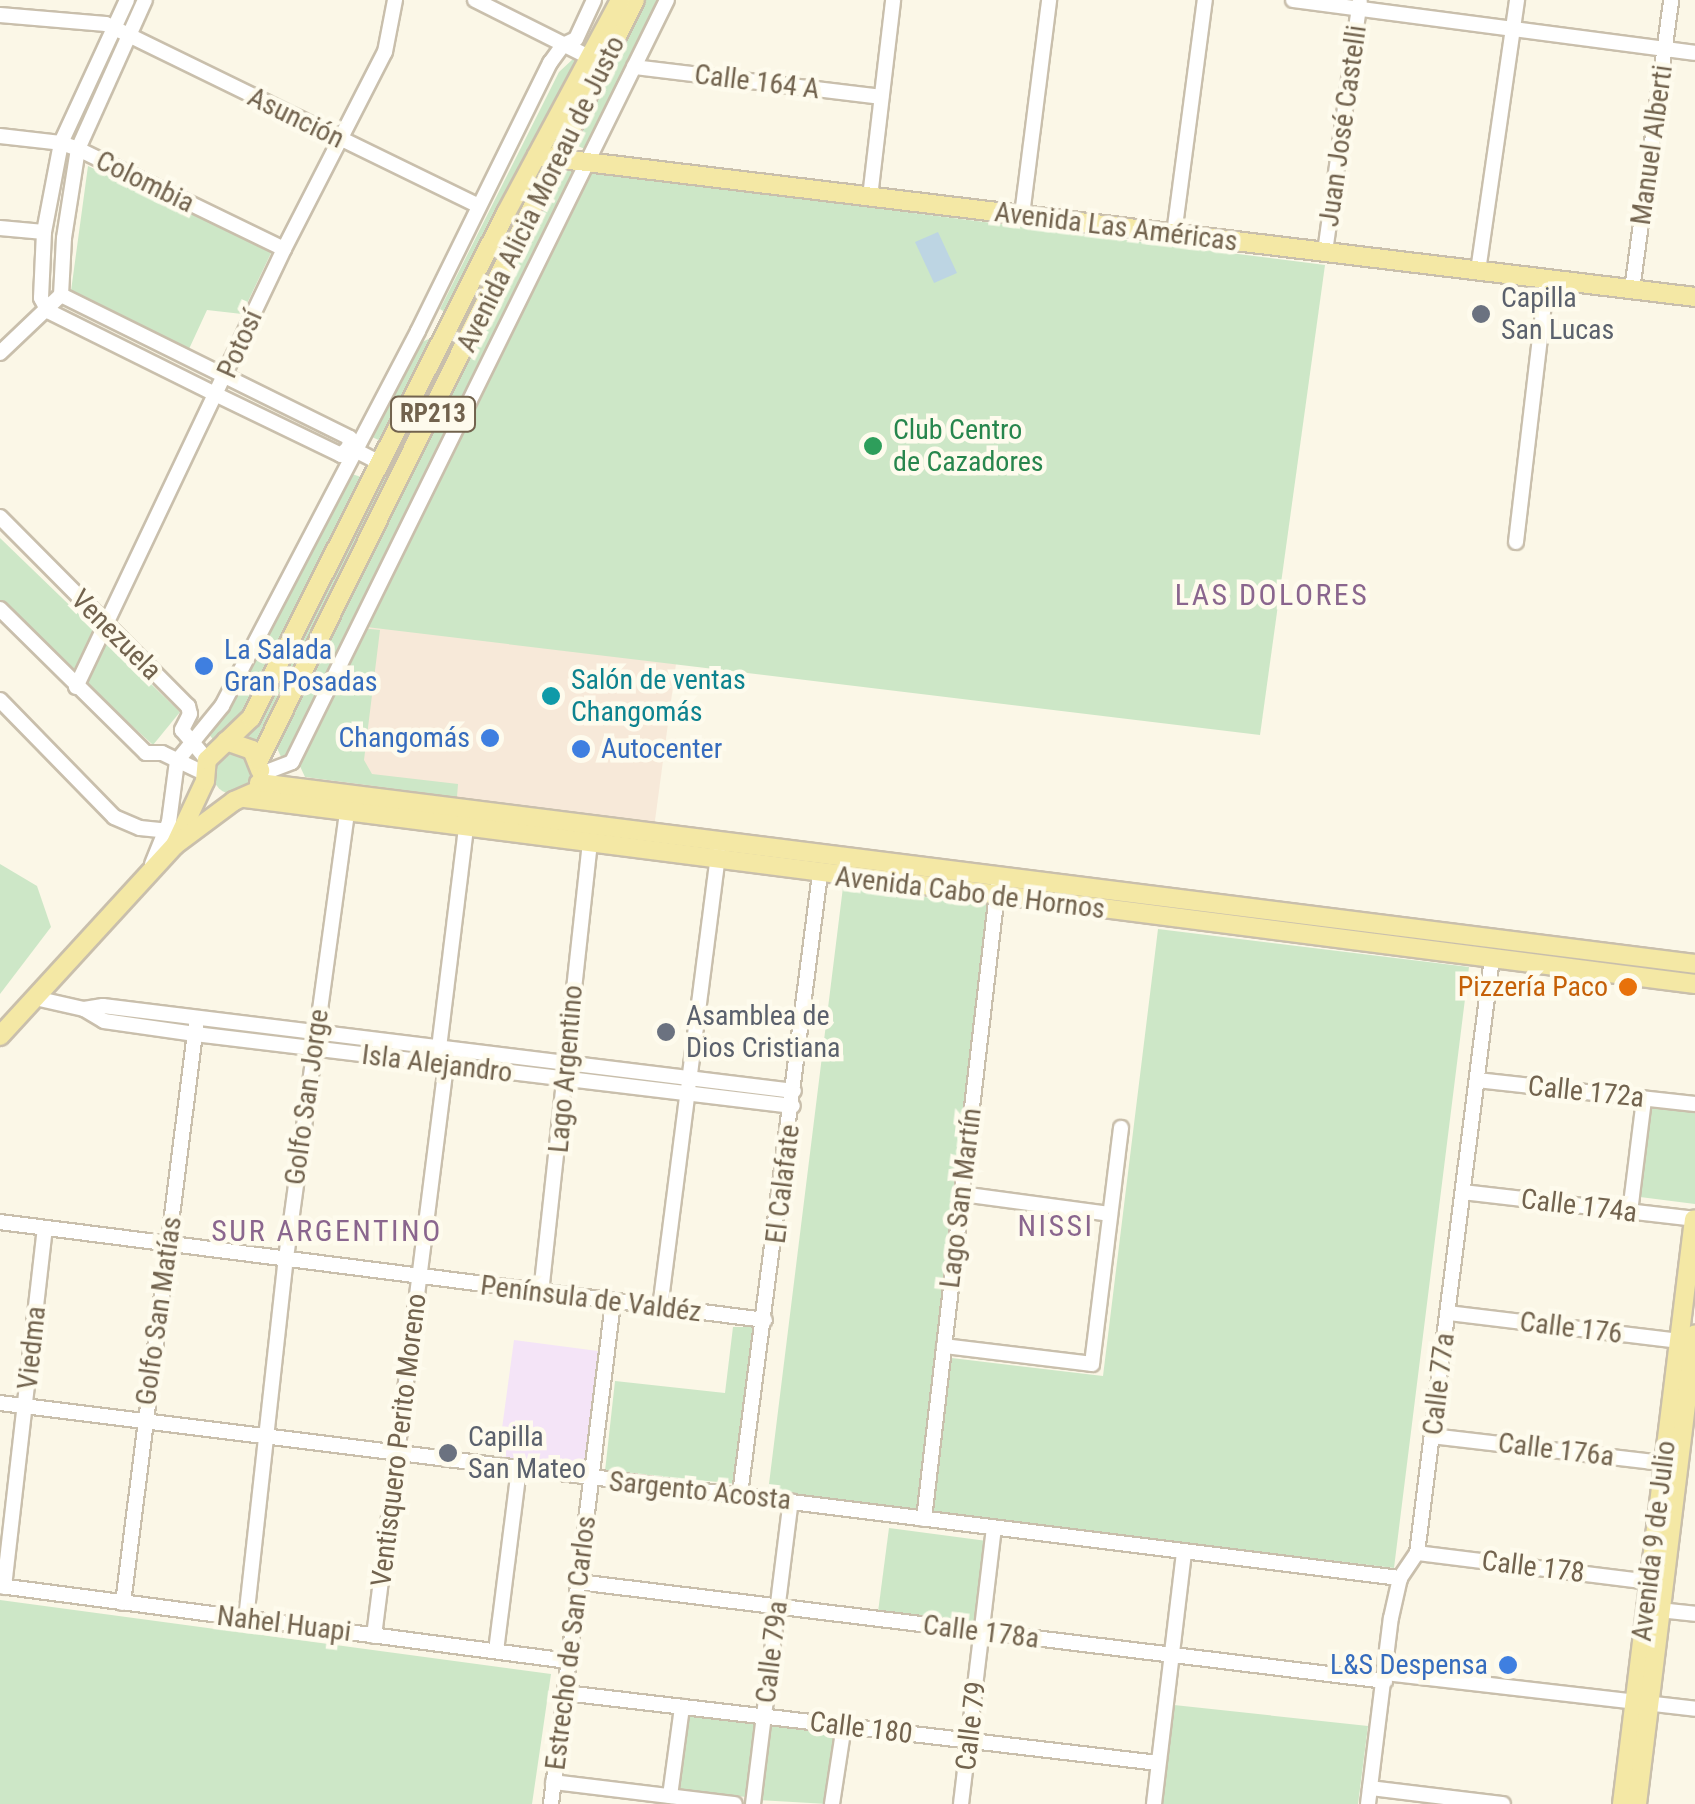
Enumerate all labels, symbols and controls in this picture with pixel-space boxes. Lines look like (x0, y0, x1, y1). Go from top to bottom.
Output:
street label: Juan José Castelli (1312, 23, 1374, 229)
street label: Avenida Alicia Moreau de Justo (450, 30, 632, 358)
street label: Calle 164 A (693, 58, 821, 106)
street label: Manuel Alberti (1624, 63, 1680, 227)
street label: Asunción (242, 80, 350, 156)
street label: Colombia (90, 144, 200, 220)
street label: Avenida Las Américas (993, 195, 1239, 259)
place label: Capilla San Lucas (1501, 281, 1614, 347)
marker: Capilla San Lucas (1470, 303, 1492, 325)
street label: Potosí (210, 305, 270, 383)
road number: RP213 (388, 394, 478, 434)
place label: Club Centro de Cazadores (893, 413, 1044, 479)
marker: Club Centro de Cazadores (862, 435, 884, 457)
district label: LAS DOLORES (1175, 577, 1369, 613)
street label: Venezuela (64, 583, 168, 687)
place label: La Salada Gran Posadas (224, 633, 378, 699)
marker: La Salada Gran Posadas (193, 655, 215, 677)
place label: Salón de ventas Changomás (571, 663, 746, 729)
marker: Salón de ventas Changomás (540, 685, 562, 707)
place label: Changomás (339, 721, 470, 755)
marker: Changomás (479, 727, 501, 749)
place label: Autocenter (601, 732, 722, 766)
marker: Autocenter (570, 738, 592, 760)
street label: Avenida Cabo de Hornos (833, 860, 1107, 926)
place label: Pizzería Paco (1458, 970, 1608, 1004)
marker: Pizzería Paco (1617, 976, 1639, 998)
street label: Lago Argentino (542, 984, 590, 1154)
place label: Asamblea de Dios Cristiana (686, 999, 840, 1065)
street label: Golfo San Jorge (278, 1007, 336, 1187)
marker: Asamblea de Dios Cristiana (655, 1021, 677, 1043)
street label: Isla Alejandro (360, 1038, 514, 1090)
street label: Calle 172a (1526, 1069, 1646, 1115)
street label: Lago San Martín (933, 1106, 989, 1290)
street label: El Calafate (759, 1123, 807, 1245)
street label: Calle 174a (1519, 1182, 1639, 1230)
district label: NISSI (1017, 1208, 1095, 1244)
district label: SUR ARGENTINO (211, 1213, 443, 1249)
street label: Golfo San Matías (129, 1215, 189, 1407)
street label: Península de Valdéz (479, 1269, 703, 1329)
street label: Ventisquero Perito Moreno (364, 1292, 434, 1588)
street label: Viedma (11, 1305, 53, 1391)
street label: Calle 176 (1518, 1305, 1624, 1351)
street label: Calle 77a (1416, 1331, 1462, 1437)
place label: Capilla San Mateo (468, 1420, 586, 1486)
street label: Calle 176a (1496, 1426, 1616, 1474)
street label: Avenida 9 de Julio (1625, 1439, 1683, 1643)
marker: Capilla San Mateo (437, 1442, 459, 1464)
street label: Sargento Acosta (607, 1465, 793, 1517)
street label: Estrecho de San Carlos (539, 1514, 603, 1772)
street label: Calle 178 (1480, 1544, 1586, 1590)
street label: Nahel Huapi (215, 1599, 353, 1649)
street label: Calle 79a (749, 1599, 795, 1705)
street label: Calle 178a (921, 1608, 1041, 1656)
place label: L&S Despensa (1330, 1648, 1488, 1682)
marker: L&S Despensa (1497, 1654, 1519, 1676)
street label: Calle 79 (949, 1680, 993, 1772)
street label: Calle 180 (808, 1705, 914, 1751)

